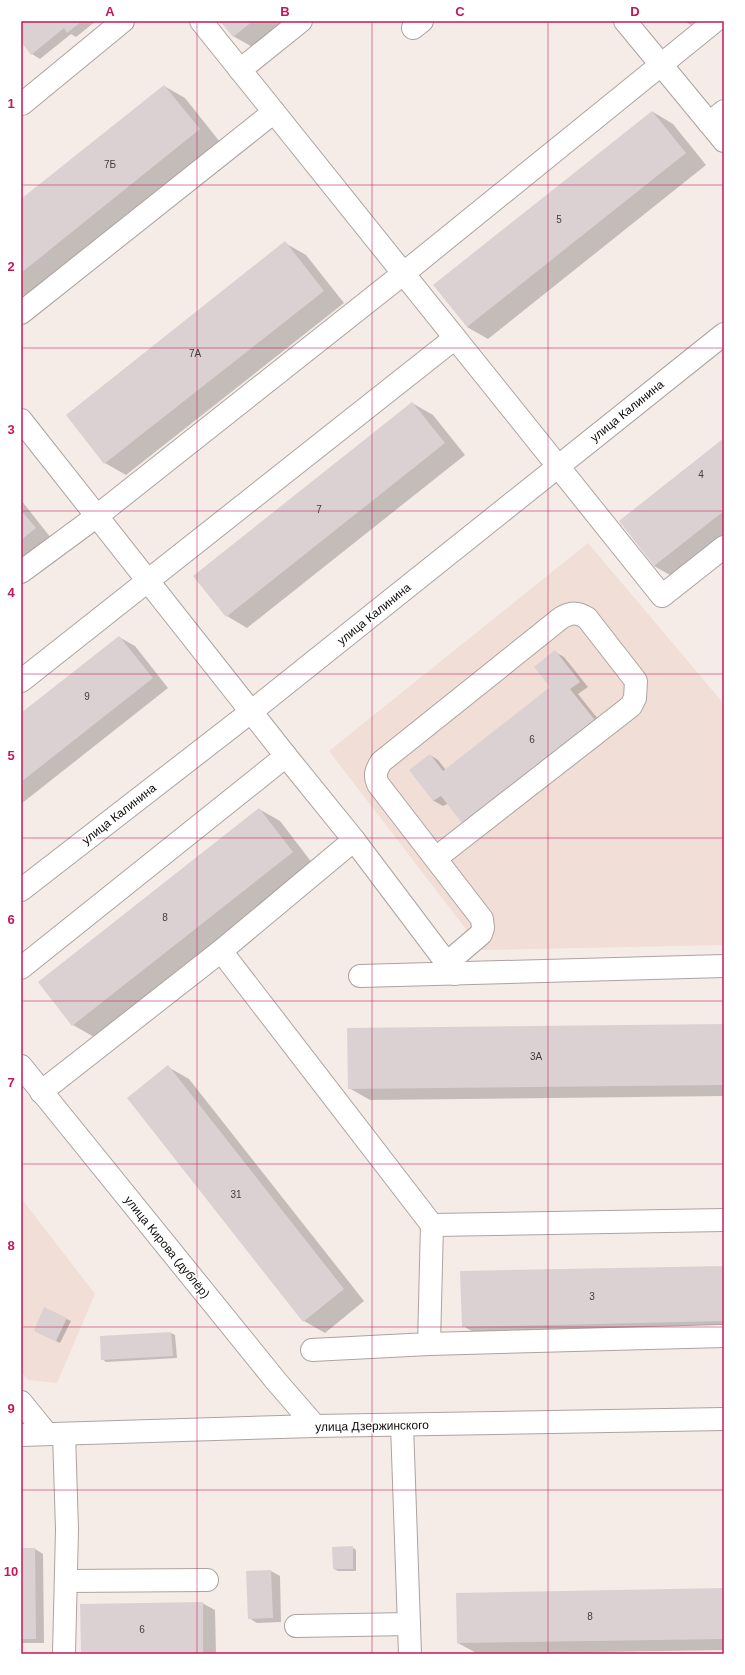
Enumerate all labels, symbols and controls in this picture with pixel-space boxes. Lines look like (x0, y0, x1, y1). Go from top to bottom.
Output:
text: A (105, 4, 115, 19)
text: B (280, 4, 290, 19)
text: C (455, 4, 465, 19)
text: D (630, 4, 640, 19)
text: 1 (7, 96, 15, 111)
house number: 7Б (104, 159, 116, 170)
house number: 5 (556, 214, 562, 225)
text: 2 (7, 259, 15, 274)
house number: 7А (189, 348, 201, 359)
street label: улица Калинина (587, 377, 667, 445)
text: 3 (7, 422, 15, 437)
house number: 4 (698, 469, 704, 480)
house number: 7 (316, 504, 322, 515)
street label: улица Калинина (334, 580, 414, 648)
text: 4 (7, 585, 15, 600)
house number: 9 (84, 691, 90, 702)
house number: 6 (529, 734, 535, 745)
text: 5 (7, 748, 15, 763)
street label: улица Калинина (79, 780, 159, 847)
text: 6 (7, 912, 15, 927)
house number: 8 (162, 912, 168, 923)
house number: 3А (530, 1051, 542, 1062)
text: 7 (7, 1075, 15, 1090)
house number: 31 (230, 1189, 242, 1200)
street label: улица Кирова (дублёр) (121, 1193, 213, 1301)
text: 8 (7, 1238, 15, 1253)
house number: 3 (589, 1291, 595, 1302)
text: 9 (7, 1401, 15, 1416)
street label: улица Дзержинского (315, 1418, 429, 1434)
text: 10 (4, 1564, 18, 1579)
house number: 8 (587, 1611, 593, 1622)
house number: 6 (139, 1624, 145, 1635)

